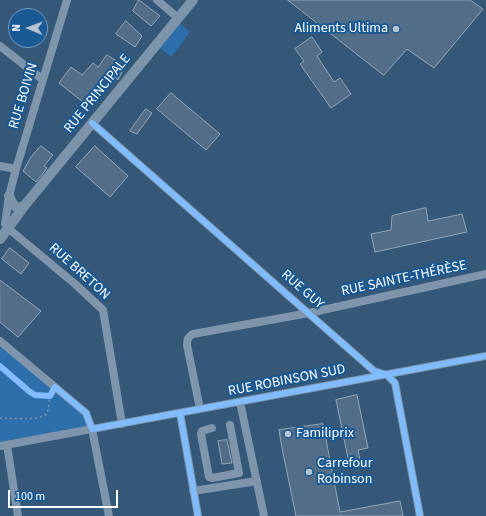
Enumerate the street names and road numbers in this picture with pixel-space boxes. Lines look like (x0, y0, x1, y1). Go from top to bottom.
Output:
street label: RUE PRINCIPALE (61, 51, 135, 137)
street label: RUE BOIVIN (6, 61, 42, 131)
street label: RUE BRETON (45, 240, 113, 304)
street label: RUE SAINTE-THÉRÈSE (340, 258, 468, 300)
street label: RUE GUY (277, 267, 327, 313)
street label: RUE ROBINSON SUD (227, 361, 347, 401)

